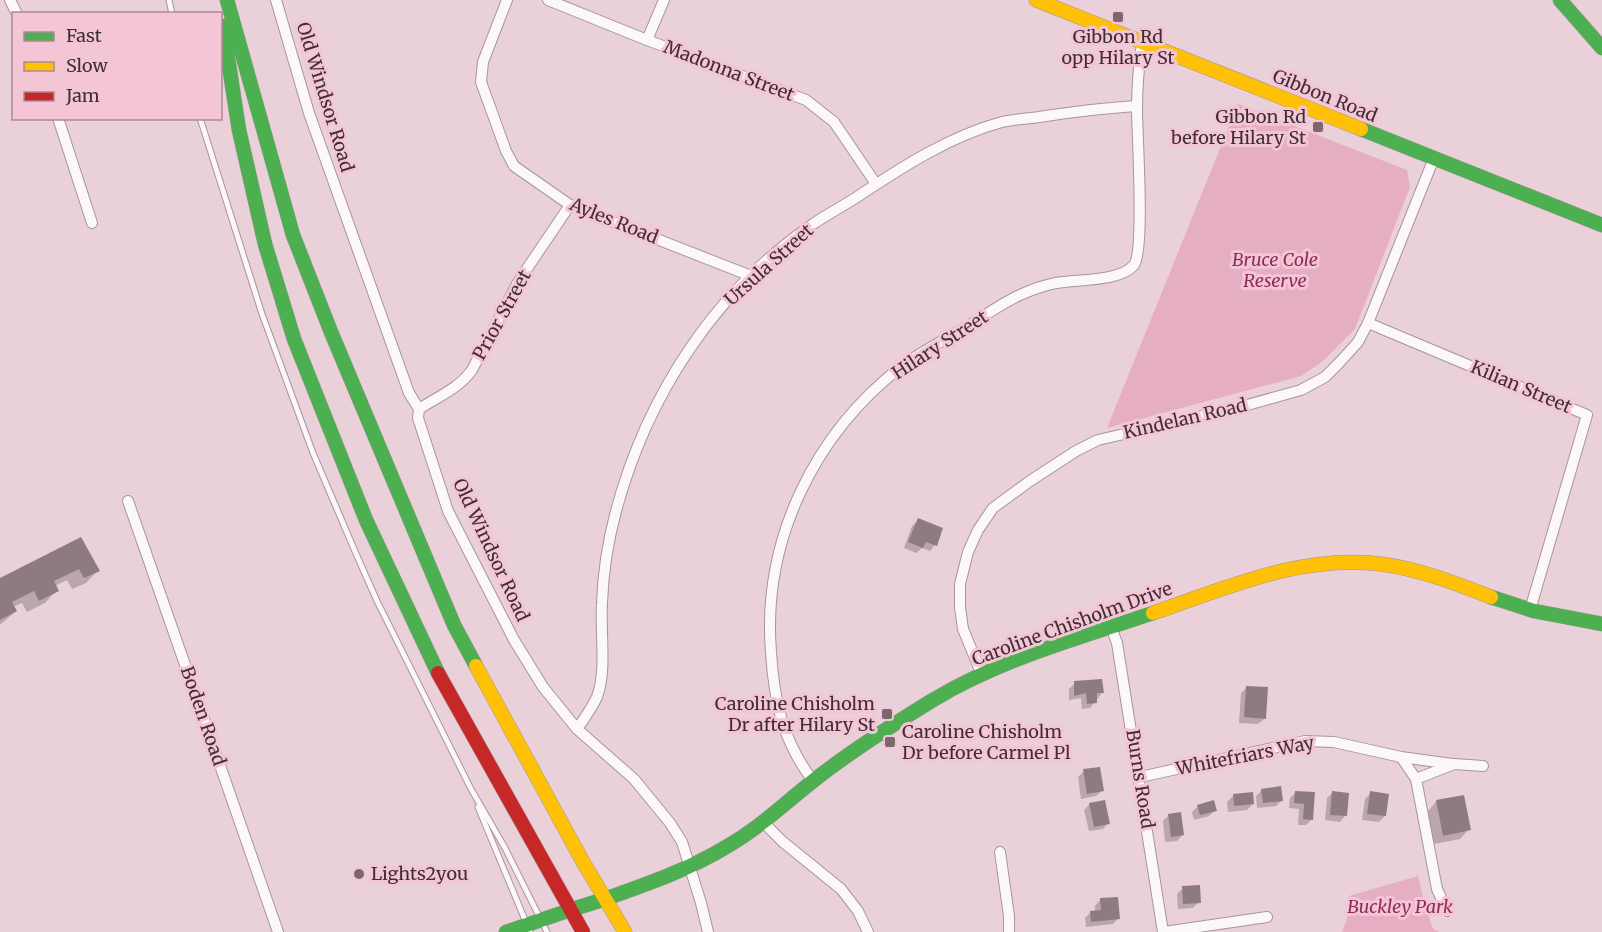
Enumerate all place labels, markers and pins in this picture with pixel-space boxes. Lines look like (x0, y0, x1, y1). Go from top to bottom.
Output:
marker: Gibbon Rd opp Hilary St (1111, 10, 1125, 24)
place label: Gibbon Rd opp Hilary St (1061, 25, 1175, 69)
place label: Gibbon Rd before Hilary St (1170, 105, 1306, 149)
marker: Gibbon Rd before Hilary St (1311, 120, 1325, 134)
place label: Caroline Chisholm Dr after Hilary St (715, 692, 875, 736)
marker: Caroline Chisholm Dr after Hilary St (880, 707, 894, 721)
place label: Caroline Chisholm Dr before Carmel Pl (902, 720, 1071, 764)
marker: Caroline Chisholm Dr before Carmel Pl (883, 735, 897, 749)
place label: Lights2you (371, 862, 468, 885)
marker: Lights2you (352, 867, 366, 881)

